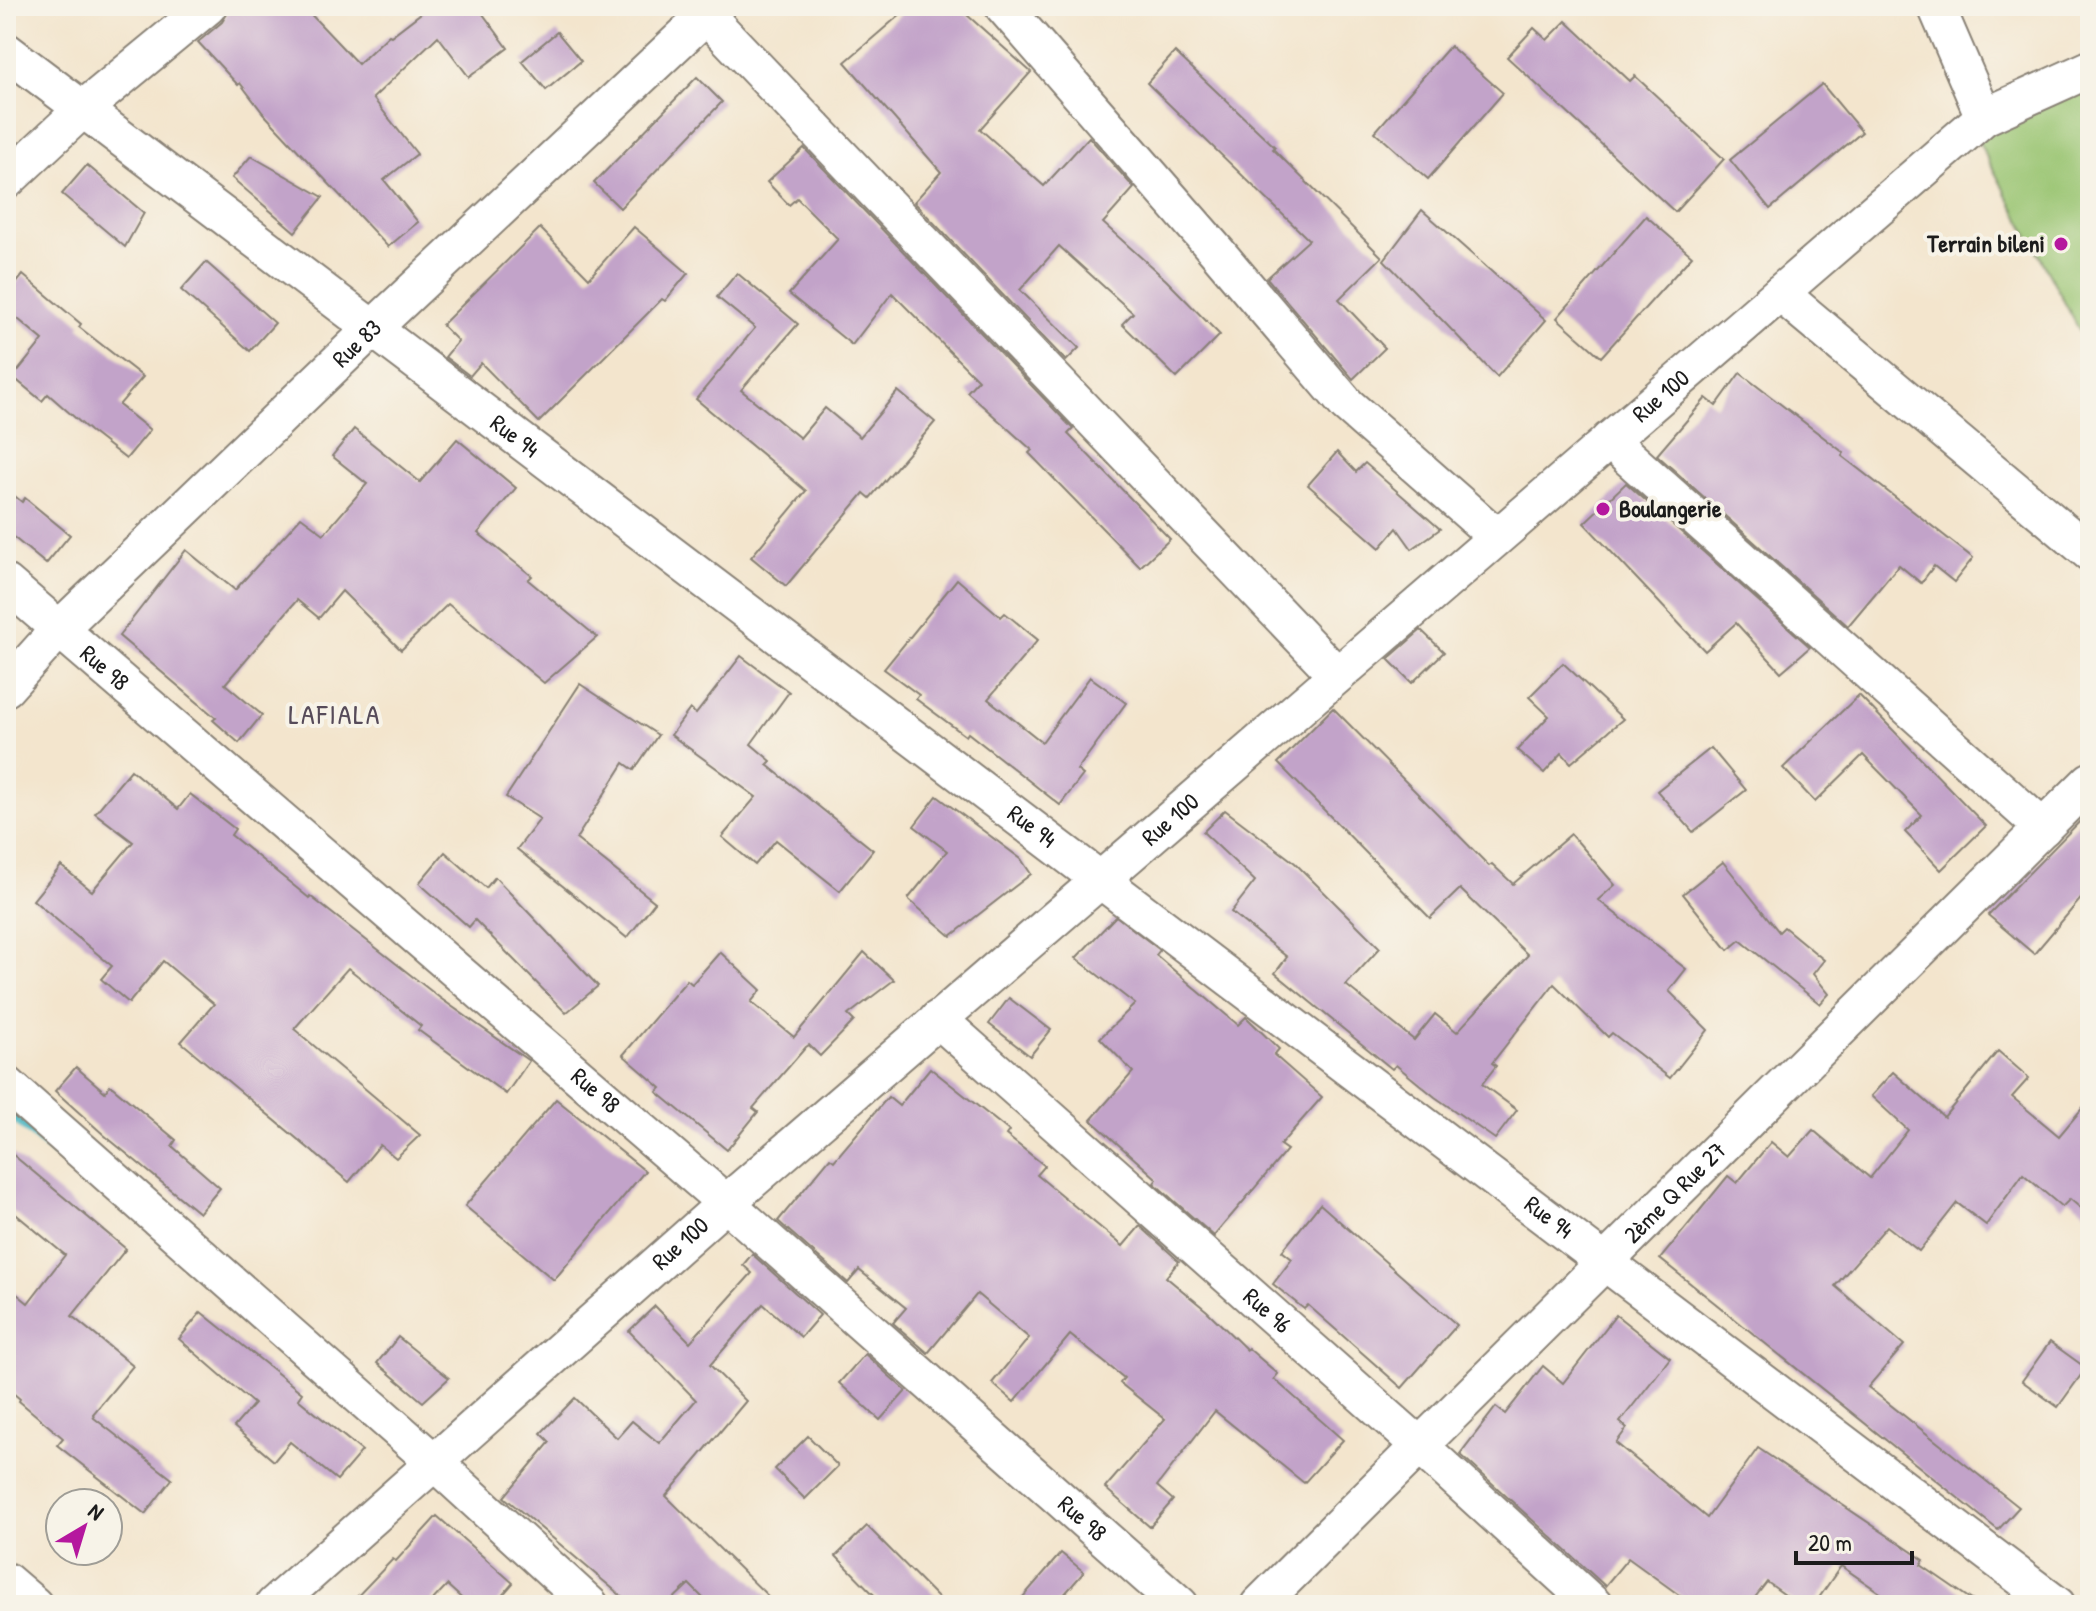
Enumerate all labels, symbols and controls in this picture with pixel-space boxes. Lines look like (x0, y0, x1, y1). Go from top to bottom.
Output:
place label: Terrain bileni (1926, 227, 2045, 259)
marker: Terrain bileni (2052, 235, 2070, 253)
street label: Rue 83 (325, 311, 388, 374)
street label: Rue 100 (1625, 362, 1696, 429)
street label: Rue 94 (484, 406, 546, 464)
place label: Boulangerie (1619, 492, 1722, 525)
marker: Boulangerie (1594, 500, 1612, 518)
street label: Rue 98 (74, 637, 136, 697)
district label: LAFIALA (289, 695, 381, 733)
street label: Rue 100 (1134, 785, 1205, 852)
street label: Rue 94 (1002, 797, 1064, 854)
street label: Rue 98 (565, 1060, 627, 1120)
street label: 2ème Q Rue 27 (1616, 1134, 1733, 1250)
street label: Rue 94 (1518, 1188, 1580, 1245)
street label: Rue 100 (645, 1209, 715, 1277)
street label: Rue 96 (1237, 1280, 1299, 1340)
north arrow (44, 1487, 124, 1567)
street label: Rue 98 (1052, 1488, 1114, 1548)
text: N (82, 1496, 110, 1527)
scale bar (1796, 1515, 1912, 1565)
text: 20 m (1808, 1526, 1852, 1558)

